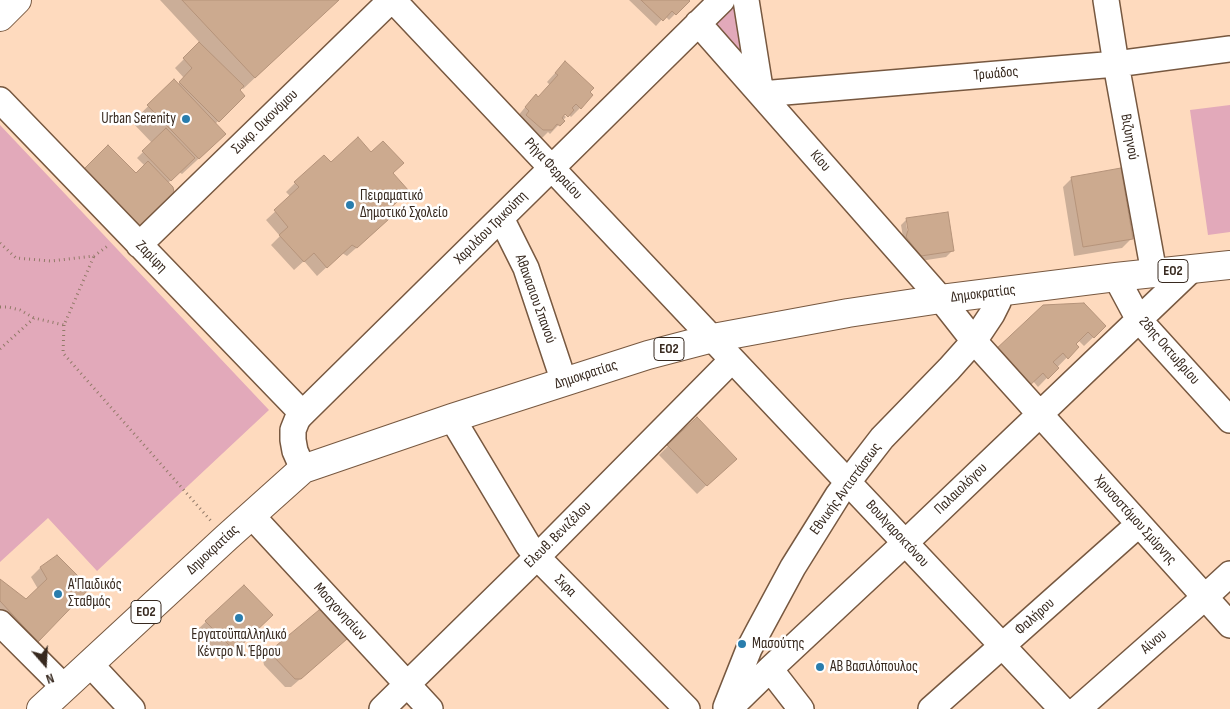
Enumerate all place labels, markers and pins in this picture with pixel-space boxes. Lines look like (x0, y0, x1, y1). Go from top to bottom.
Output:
place label: Urban Serenity (101, 110, 176, 128)
marker: Urban Serenity (180, 113, 192, 125)
place label: Πειραματικό Δημοτικό Σχολείο (360, 187, 448, 222)
marker: Πειραματικό Δημοτικό Σχολείο (344, 199, 356, 211)
place label: Α'Παιδικός Σταθμός (68, 576, 122, 611)
marker: Α'Παιδικός Σταθμός (52, 588, 64, 600)
marker: Εργατοϋπαλληλικό Κέντρο Ν. Έβρου (233, 612, 245, 624)
place label: Εργατοϋπαλληλικό Κέντρο Ν. Έβρου (191, 626, 287, 661)
place label: Μασούτης (752, 635, 804, 653)
marker: Μασούτης (736, 638, 748, 650)
place label: ΑΒ Βασιλόπουλος (830, 658, 918, 676)
marker: ΑΒ Βασιλόπουλος (814, 661, 826, 673)

